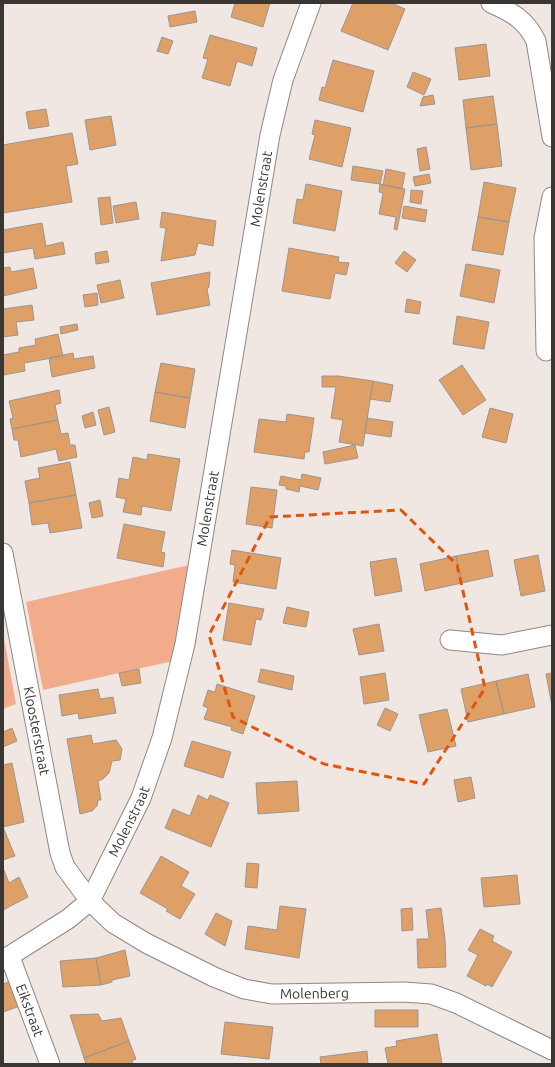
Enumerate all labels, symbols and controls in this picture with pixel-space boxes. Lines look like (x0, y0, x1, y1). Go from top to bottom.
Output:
street label: Molenstraat (247, 149, 275, 228)
street label: Molenstraat (193, 469, 222, 548)
street label: Kloosterstraat (21, 685, 53, 777)
street label: Molenstraat (105, 783, 153, 859)
street label: Eikstraat (13, 982, 47, 1039)
street label: Molenberg (280, 985, 349, 1002)

